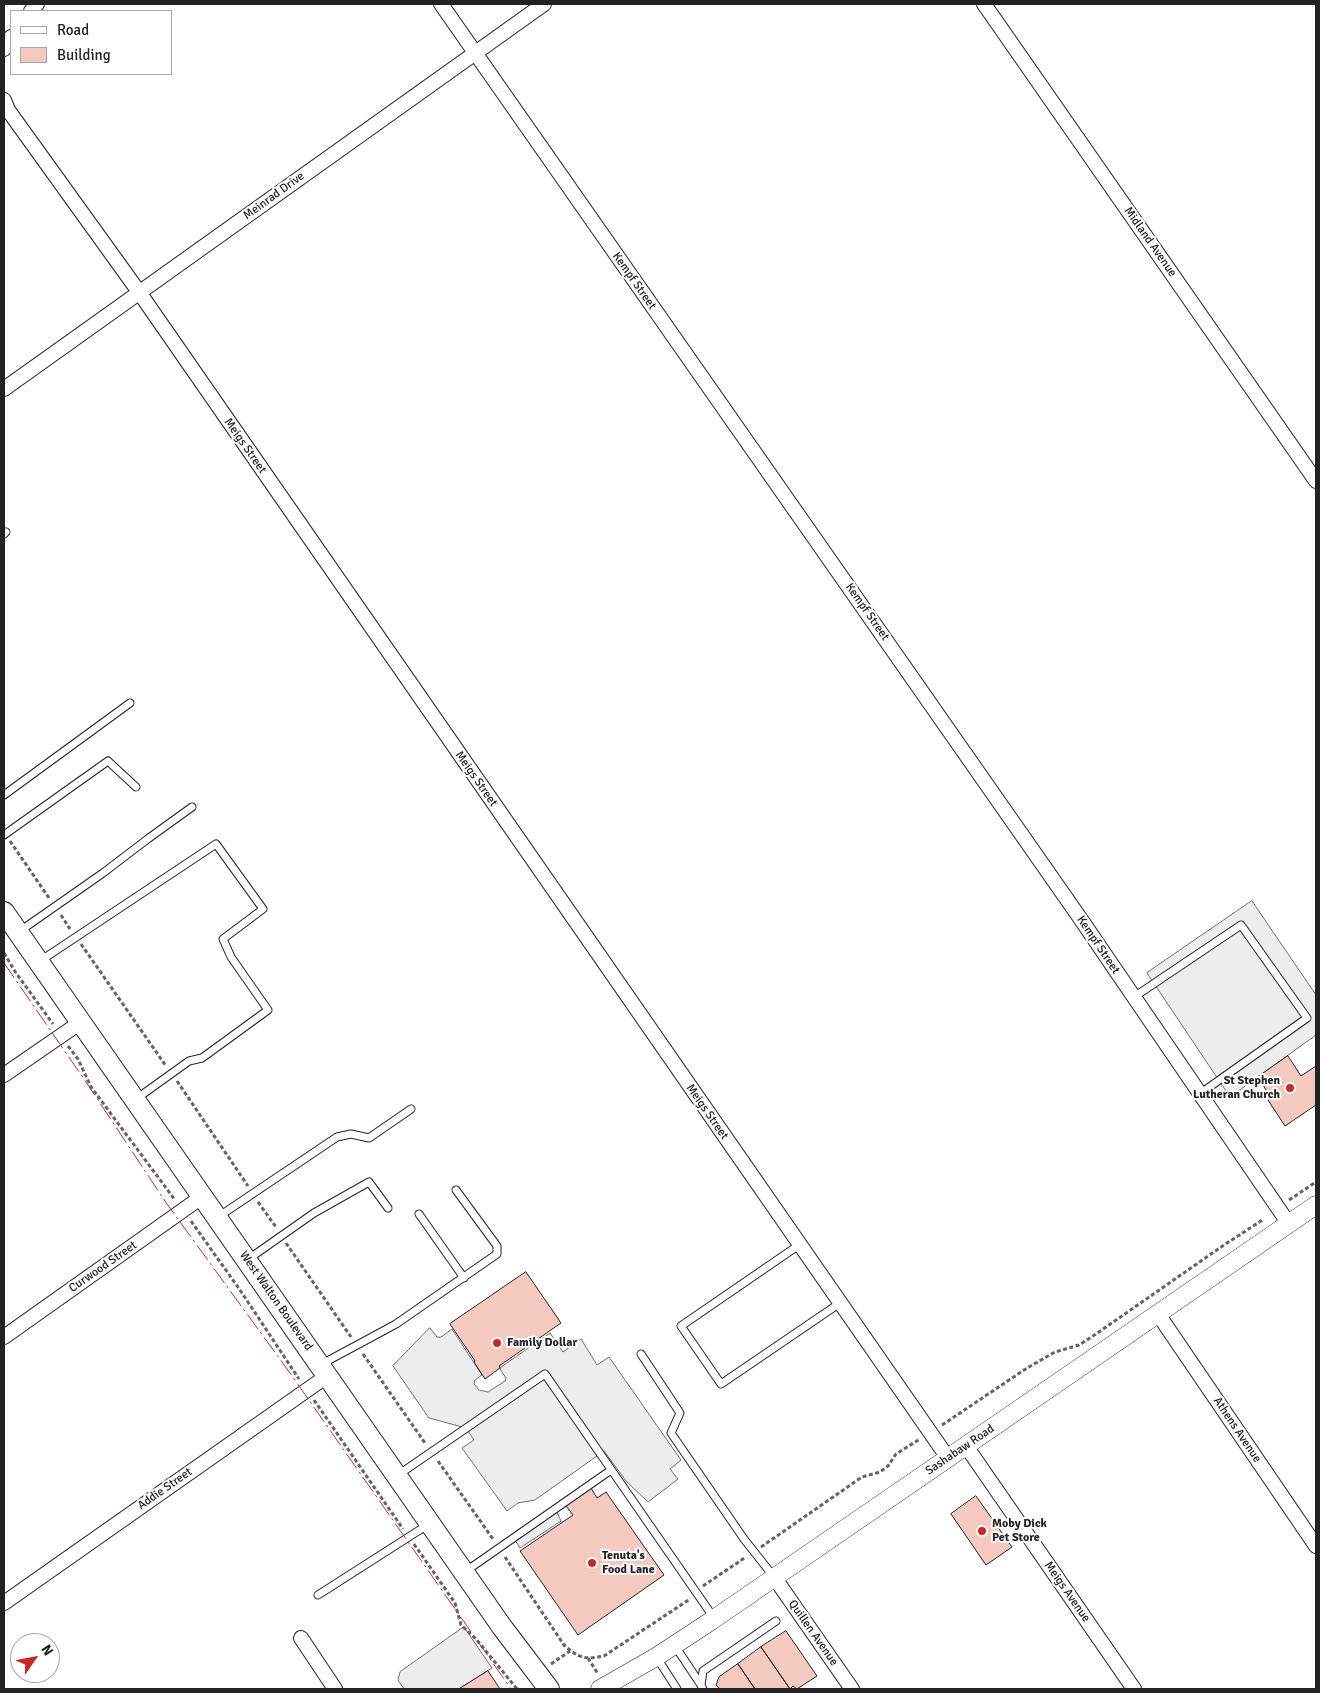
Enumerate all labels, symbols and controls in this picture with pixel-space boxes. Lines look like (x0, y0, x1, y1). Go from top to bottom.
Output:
legend (10, 10, 172, 75)
text: Road (57, 21, 89, 39)
text: Building (57, 46, 111, 64)
street label: Meinrad Drive (241, 169, 307, 223)
street label: Midland Avenue (1121, 204, 1179, 280)
street label: Kempf Street (609, 250, 659, 312)
street label: Meigs Street (221, 415, 269, 477)
street label: Kempf Street (842, 581, 892, 643)
street label: Meigs Street (452, 748, 500, 810)
street label: Kempf Street (1073, 913, 1123, 977)
place label: St Stephen Lutheran Church (1193, 1074, 1280, 1102)
street label: Meigs Street (683, 1081, 731, 1143)
marker: St Stephen Lutheran Church (1284, 1082, 1296, 1094)
street label: Curwood Street (66, 1238, 140, 1296)
street label: West Walton Boulevard (236, 1249, 316, 1353)
place label: Family Dollar (507, 1336, 577, 1350)
marker: Family Dollar (491, 1337, 503, 1349)
street label: Athens Avenue (1210, 1395, 1264, 1465)
street label: Sashabaw Road (923, 1422, 997, 1478)
street label: Addie Street (135, 1465, 195, 1513)
place label: Moby Dick Pet Store (992, 1517, 1047, 1545)
marker: Moby Dick Pet Store (976, 1525, 988, 1537)
place label: Tenuta's Food Lane (602, 1549, 655, 1577)
marker: Tenuta's Food Lane (586, 1557, 598, 1569)
street label: Meigs Avenue (1041, 1559, 1093, 1625)
street label: Quillen Avenue (785, 1597, 841, 1669)
north arrow (10, 1633, 60, 1683)
text: N (37, 1641, 57, 1659)

